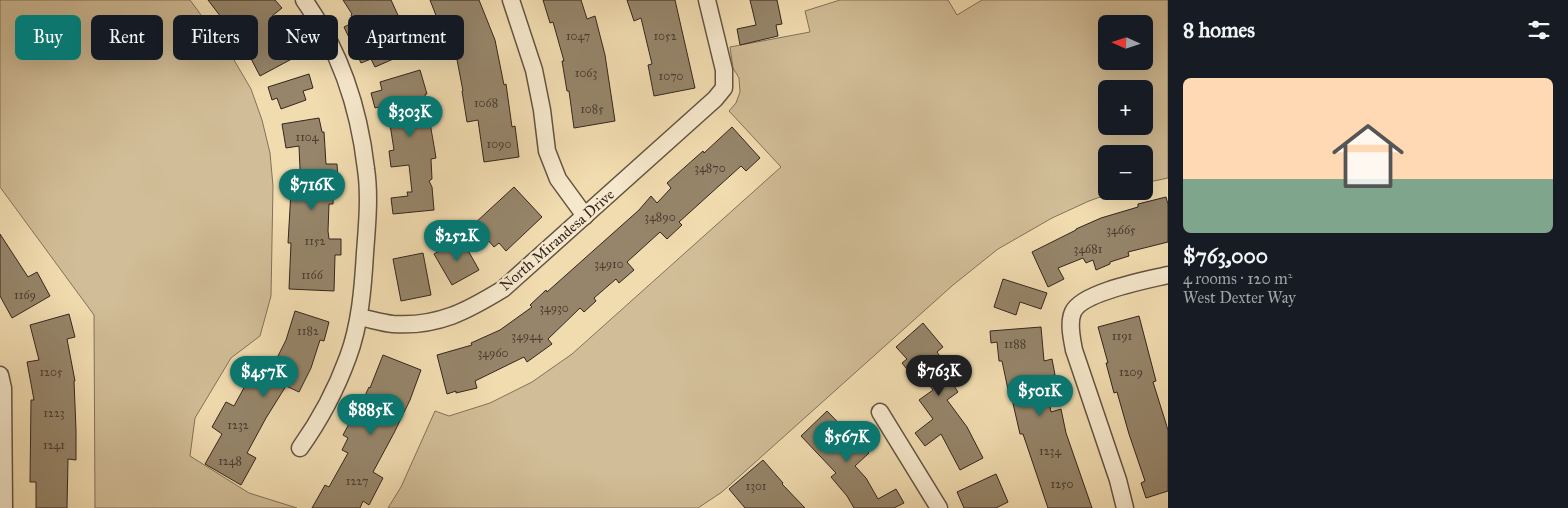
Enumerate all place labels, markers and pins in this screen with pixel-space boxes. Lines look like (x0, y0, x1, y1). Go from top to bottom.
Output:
pin: $303K (375, 96, 445, 138)
pin: $716K (277, 168, 347, 211)
pin: $252K (422, 220, 492, 262)
pin: $763K (904, 354, 974, 397)
pin: $457K (229, 356, 299, 398)
pin: $501K (1005, 374, 1075, 417)
pin: $885K (336, 394, 406, 436)
pin: $567K (812, 420, 882, 463)

